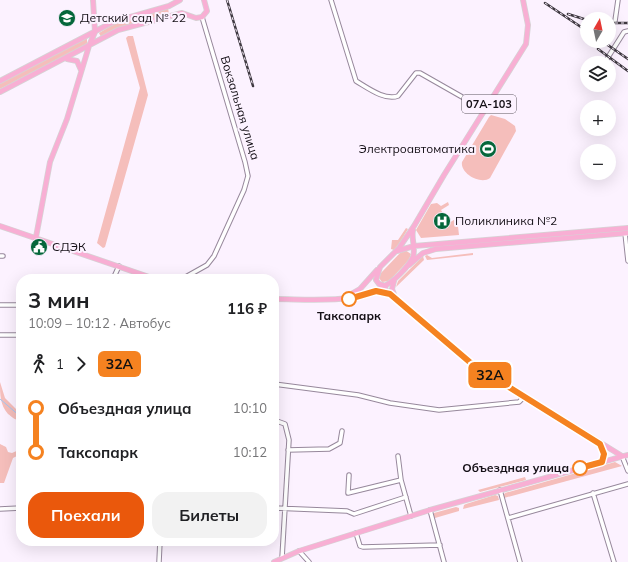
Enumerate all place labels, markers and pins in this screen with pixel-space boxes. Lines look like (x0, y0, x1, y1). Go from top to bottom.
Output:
school or university icon: Детский сад № 22 (57, 8, 77, 28)
place label: Детский сад № 22 (80, 10, 186, 25)
sports icon: Электроавтоматика (478, 139, 498, 159)
place label: Электроавтоматика (359, 141, 475, 156)
hospital icon: Поликлиника №2 (432, 211, 452, 231)
place label: Поликлиника №2 (455, 213, 557, 228)
public building icon: СДЭК (29, 237, 49, 257)
place label: СДЭК (52, 239, 86, 254)
marker: Таксопарк (341, 291, 357, 307)
place label: Таксопарк (317, 308, 381, 323)
place label: Объездная улица (462, 460, 569, 475)
marker: Объездная улица (572, 460, 588, 476)

